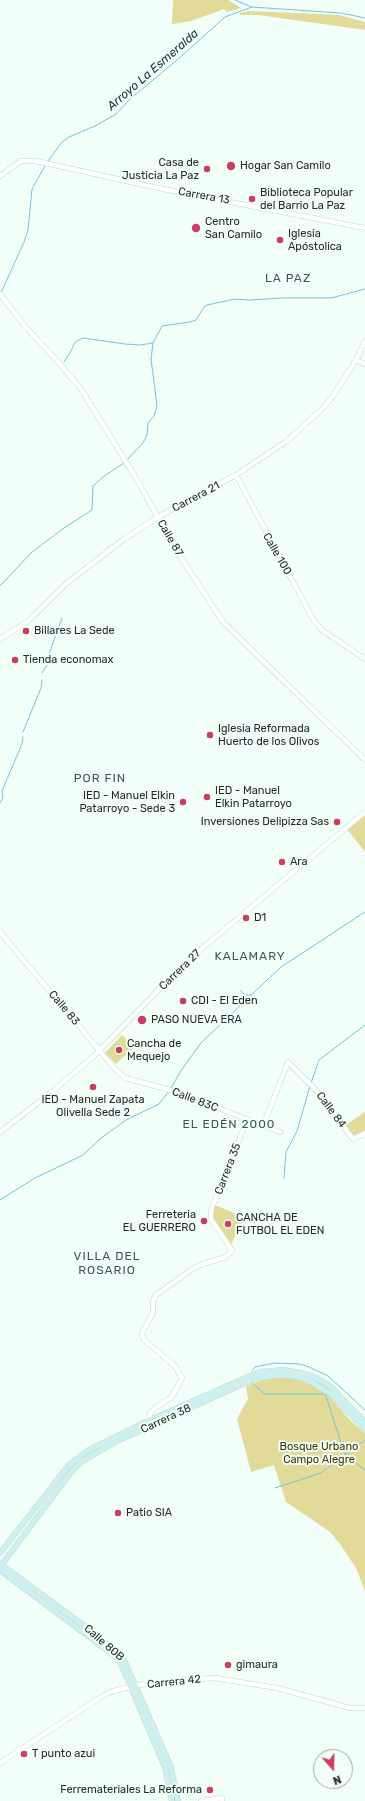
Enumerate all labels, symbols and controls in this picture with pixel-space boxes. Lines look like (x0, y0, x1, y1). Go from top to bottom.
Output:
water label: Arroyo La Esmeralda (104, 26, 202, 114)
place label: Casa de Justicia La Paz (122, 156, 199, 182)
place label: Hogar San Camilo (240, 159, 331, 173)
marker: Hogar San Camilo (225, 160, 237, 172)
marker: Casa de Justicia La Paz (202, 164, 212, 174)
street label: Carrera 13 (177, 185, 231, 207)
place label: Biblioteca Popular del Barrio La Paz (260, 186, 353, 212)
marker: Biblioteca Popular del Barrio La Paz (247, 194, 257, 204)
place label: Centro San Camilo (205, 215, 262, 241)
marker: Centro San Camilo (190, 222, 202, 234)
place label: Iglesia Apóstolica (288, 227, 342, 253)
marker: Iglesia Apóstolica (275, 235, 285, 245)
district label: LA PAZ (265, 272, 311, 286)
street label: Carrera 21 (170, 479, 222, 515)
street label: Calle 87 (154, 517, 186, 559)
street label: Calle 100 (260, 531, 294, 577)
place label: Billares La Sede (34, 624, 115, 638)
marker: Billares La Sede (21, 626, 31, 636)
place label: Tienda economax (23, 653, 113, 667)
marker: Tienda economax (10, 655, 20, 665)
place label: Iglesia Reformada Huerto de los Olivos (218, 722, 319, 748)
marker: Iglesia Reformada Huerto de los Olivos (205, 730, 215, 740)
district label: POR FIN (74, 772, 126, 786)
place label: IED - Manuel Elkin Patarroyo (215, 784, 292, 810)
place label: IED - Manuel Elkin Patarroyo - Sede 3 (79, 789, 175, 815)
marker: IED - Manuel Elkin Patarroyo (202, 792, 212, 802)
marker: IED - Manuel Elkin Patarroyo - Sede 3 (178, 797, 188, 807)
place label: Inversiones Delipizza Sas (201, 815, 329, 829)
marker: Inversiones Delipizza Sas (332, 817, 342, 827)
place label: Ara (290, 855, 308, 869)
marker: Ara (277, 857, 287, 867)
place label: D1 (254, 911, 266, 925)
marker: D1 (241, 913, 251, 923)
street label: Carrera 27 (156, 947, 204, 993)
district label: KALAMARY (215, 950, 285, 964)
street label: Calle 83 (46, 988, 82, 1028)
place label: CDI - El Eden (191, 994, 258, 1008)
marker: CDI - El Eden (178, 996, 188, 1006)
place label: PASO NUEVA ERA (151, 1013, 242, 1027)
marker: PASO NUEVA ERA (136, 1014, 148, 1026)
place label: Cancha de Mequejo (127, 1037, 181, 1063)
marker: Cancha de Mequejo (114, 1045, 124, 1055)
marker: IED - Manuel Zapata Olivella Sede 2 (88, 1082, 98, 1092)
street label: Calle 83C (170, 1085, 220, 1115)
street label: Calle 84 (313, 1089, 349, 1131)
place label: IED - Manuel Zapata Olivella Sede 2 (41, 1093, 145, 1119)
district label: EL EDÉN 2000 (183, 1118, 275, 1132)
street label: Carrera 35 (212, 1142, 244, 1196)
place label: Ferreteria EL GUERRERO (123, 1208, 196, 1234)
place label: CANCHA DE FUTBOL EL EDEN (236, 1211, 324, 1237)
marker: Ferreteria EL GUERRERO (199, 1216, 209, 1226)
marker: CANCHA DE FUTBOL EL EDEN (223, 1219, 233, 1229)
district label: VILLA DEL ROSARIO (74, 1250, 140, 1278)
street label: Carrera 38 (139, 1402, 193, 1436)
park label: Bosque Urbano Campo Alegre (280, 1440, 358, 1466)
place label: Patio SIA (126, 1506, 172, 1520)
marker: Patio SIA (113, 1508, 123, 1518)
street label: Calle 80B (81, 1622, 127, 1664)
place label: gimaura (236, 1658, 278, 1672)
marker: gimaura (223, 1660, 233, 1670)
street label: Carrera 42 (146, 1673, 202, 1691)
place label: T punto azui (32, 1747, 95, 1761)
marker: T punto azui (19, 1749, 29, 1759)
north arrow (313, 1749, 353, 1789)
text: N (331, 1772, 343, 1787)
place label: Ferremateriales La Reforma (60, 1783, 202, 1797)
marker: Ferremateriales La Reforma (205, 1785, 215, 1795)

